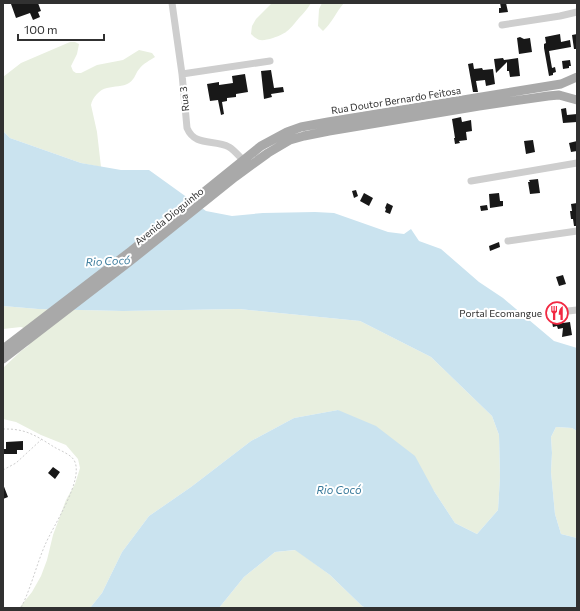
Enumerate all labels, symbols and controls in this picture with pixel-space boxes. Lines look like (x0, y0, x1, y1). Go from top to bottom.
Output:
scale bar (18, 16, 104, 42)
text: 100 m (24, 22, 58, 36)
street label: Rua Doutor Bernardo Feitosa (330, 84, 462, 116)
street label: Rua 3 (177, 86, 191, 112)
street label: Avenida Dioguinho (132, 185, 206, 247)
water label: Rio Cocó (85, 253, 131, 268)
restaurant icon: Portal Ecomangue (544, 300, 570, 326)
place label: Portal Ecomangue (459, 307, 542, 319)
water label: Rio Cocó (317, 483, 362, 496)

